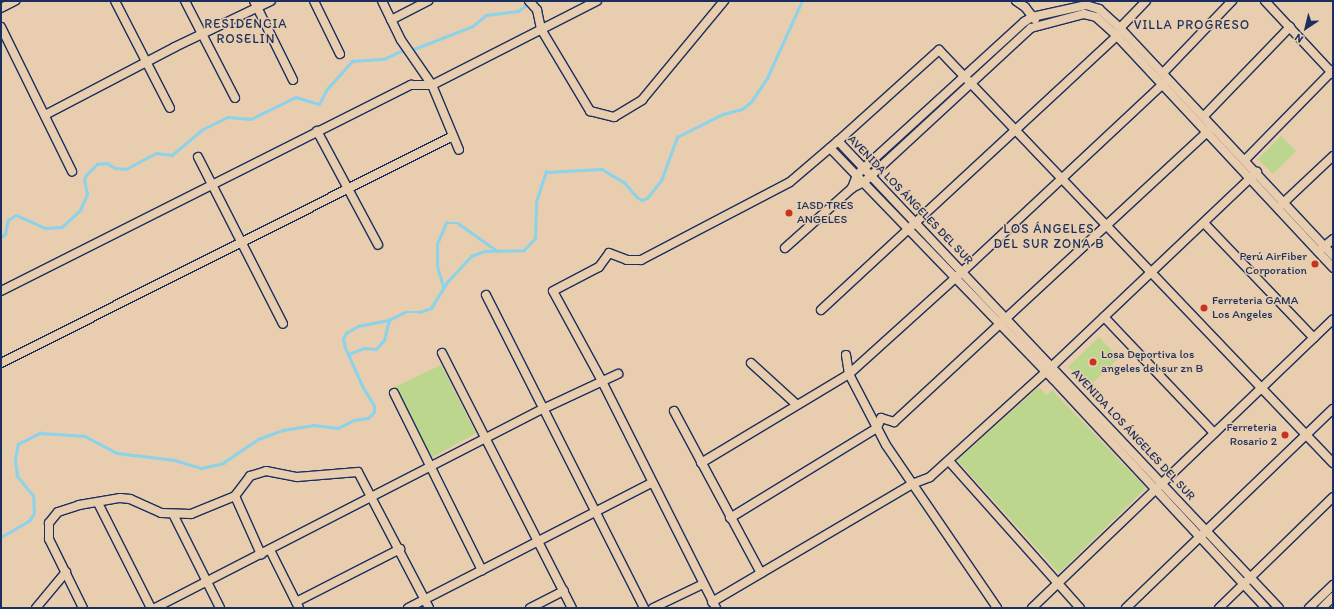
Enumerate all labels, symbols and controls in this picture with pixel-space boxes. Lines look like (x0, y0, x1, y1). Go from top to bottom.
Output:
north arrow (1286, 8, 1326, 48)
district label: RESIDENCIA ROSELIN (205, 17, 287, 48)
district label: VILLA PROGRESO (1134, 17, 1250, 33)
text: N (1292, 31, 1306, 46)
street label: AVENIDA LOS ÁNGELES DEL SUR (844, 132, 976, 268)
place label: IASD TRES ANGELES (797, 199, 854, 227)
marker: IASD TRES ANGELES (784, 208, 794, 218)
district label: LOS ÁNGELES DEL SUR ZONA B (993, 222, 1105, 253)
place label: Perú AirFiber Corporation (1239, 250, 1307, 278)
marker: Perú AirFiber Corporation (1310, 259, 1320, 269)
place label: Ferreteria GAMA Los Angeles (1212, 294, 1298, 322)
marker: Ferreteria GAMA Los Angeles (1199, 303, 1209, 313)
place label: Losa Deportiva los angeles del sur zn B (1101, 348, 1203, 376)
marker: Losa Deportiva los angeles del sur zn B (1088, 357, 1098, 367)
street label: AVENIDA LOS ÁNGELES DEL SUR (1068, 366, 1198, 504)
place label: Ferreteria Rosario 2 (1226, 421, 1277, 449)
marker: Ferreteria Rosario 2 (1280, 430, 1290, 440)

